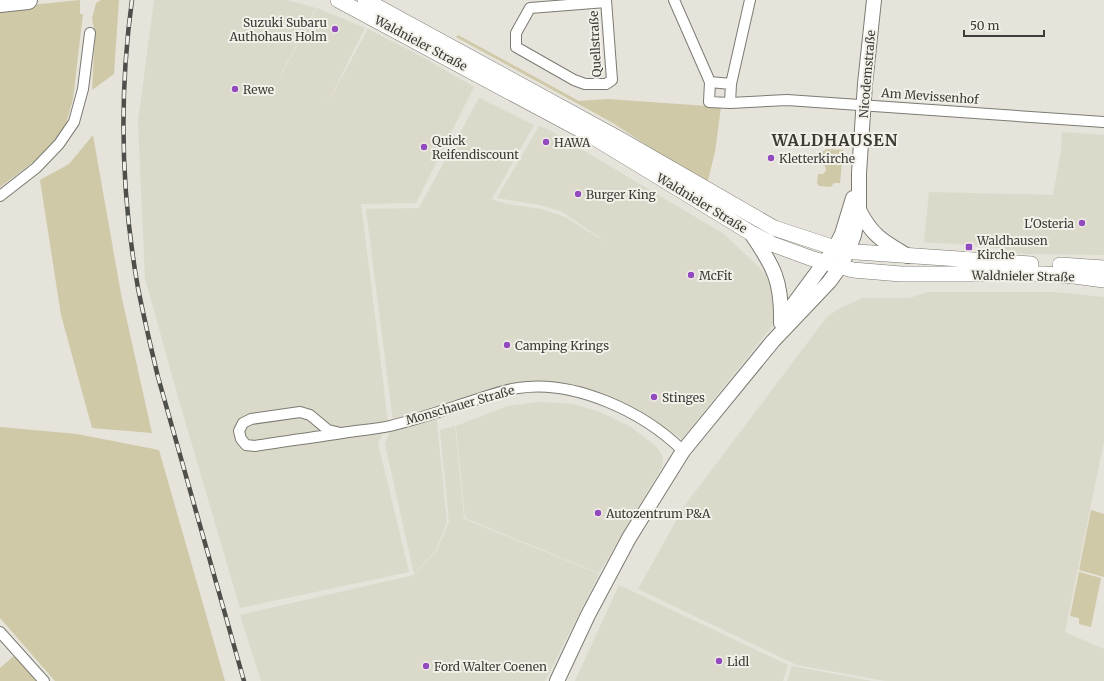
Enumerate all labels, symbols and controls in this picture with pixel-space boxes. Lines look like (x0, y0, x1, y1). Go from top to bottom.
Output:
street label: Quellstraße (586, 10, 604, 78)
street label: Waldnieler Straße (371, 12, 470, 74)
scale bar (964, 12, 1044, 38)
place label: Suzuki Subaru Authohaus Holm (229, 15, 327, 44)
text: 50 m (970, 18, 999, 33)
marker: Suzuki Subaru Authohaus Holm (330, 24, 340, 34)
street label: Nicodemstraße (856, 29, 878, 119)
place label: Rewe (243, 82, 274, 97)
marker: Rewe (230, 84, 240, 94)
street label: Am Mevissenhof (880, 85, 980, 107)
district label: WALDHAUSEN (771, 130, 898, 150)
place label: Quick Reifendiscount (432, 133, 519, 162)
place label: HAWA (554, 135, 591, 150)
marker: HAWA (541, 137, 551, 147)
marker: Quick Reifendiscount (419, 142, 429, 152)
place label: Kletterkirche (779, 151, 855, 166)
marker: Kletterkirche (766, 153, 776, 163)
street label: Waldnieler Straße (653, 170, 750, 236)
place label: Burger King (586, 187, 657, 202)
marker: Burger King (573, 189, 583, 199)
place label: L'Osteria (1024, 216, 1075, 231)
marker: L'Osteria (1077, 218, 1087, 228)
place label: Waldhausen Kirche (976, 233, 1048, 262)
marker: Waldhausen Kirche (964, 242, 974, 252)
place label: McFit (699, 268, 732, 283)
street label: Waldnieler Straße (970, 268, 1075, 284)
marker: McFit (686, 270, 696, 280)
place label: Camping Krings (515, 338, 609, 353)
marker: Camping Krings (502, 340, 512, 350)
street label: Monschauer Straße (404, 382, 516, 428)
place label: Stinges (662, 390, 705, 405)
marker: Stinges (649, 392, 659, 402)
place label: Autozentrum P&A (605, 506, 711, 521)
marker: Autozentrum P&A (593, 508, 603, 518)
place label: Lidl (727, 654, 750, 669)
marker: Lidl (714, 656, 724, 666)
place label: Ford Walter Coenen (434, 659, 547, 674)
marker: Ford Walter Coenen (421, 661, 431, 671)

